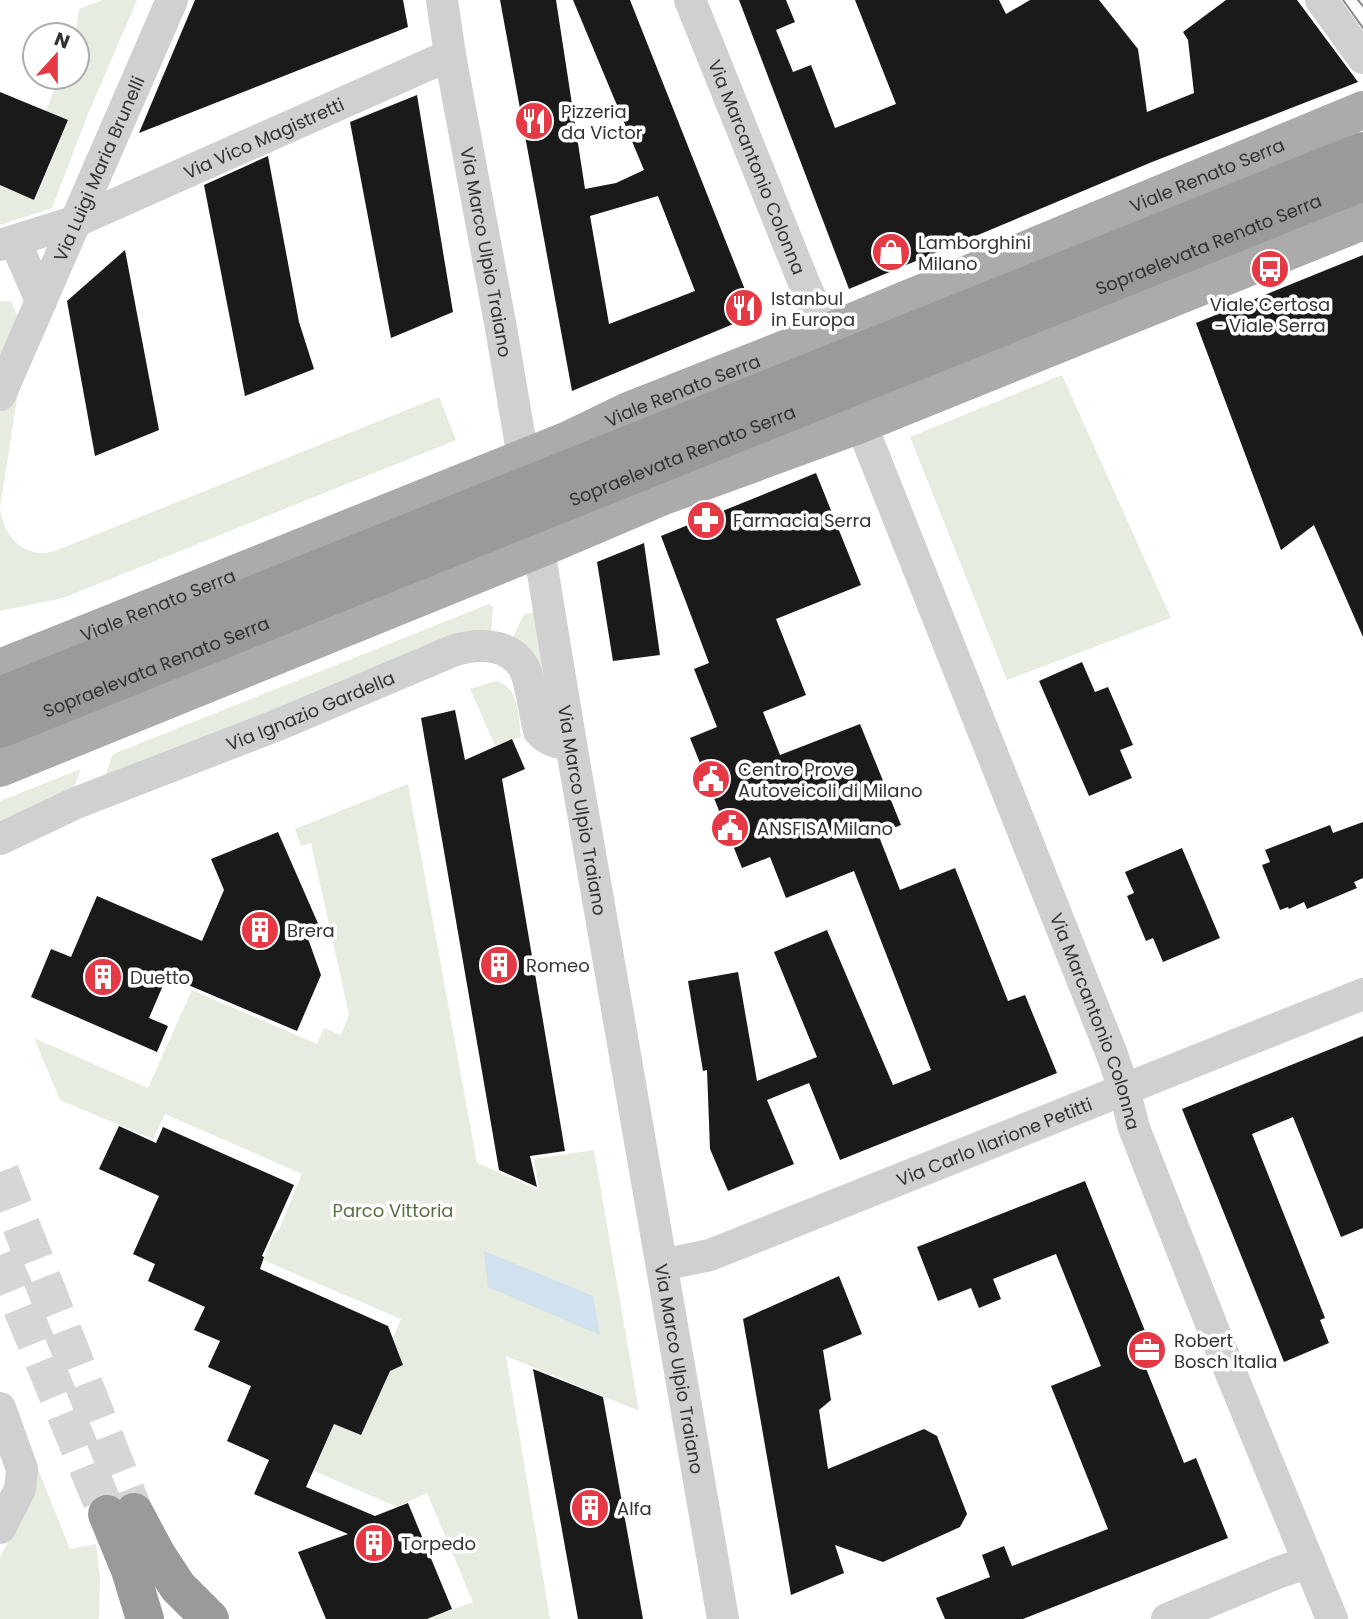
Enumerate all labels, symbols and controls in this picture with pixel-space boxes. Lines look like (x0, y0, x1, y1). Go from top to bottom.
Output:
north arrow (21, 21, 91, 91)
text: N (50, 25, 73, 56)
street label: Via Marcantonio Colonna (703, 56, 812, 278)
street label: Via Luigi Maria Brunelli (47, 72, 150, 265)
street label: Via Vico Magistretti (179, 91, 348, 185)
place label: Pizzeria da Victor (561, 99, 643, 145)
restaurant icon: Pizzeria da Victor (513, 100, 555, 142)
street label: Viale Renato Serra (1126, 132, 1288, 218)
street label: Via Marco Ulpio Traiano (455, 145, 518, 359)
street label: Sopraelevata Renato Serra (1091, 187, 1325, 301)
place label: Lamborghini Milano (918, 230, 1031, 276)
shop icon: Lamborghini Milano (870, 231, 912, 273)
bus stop icon: Viale Certosa - Viale Serra (1249, 248, 1291, 290)
place label: Istanbul in Europa (771, 286, 855, 332)
restaurant icon: Istanbul in Europa (723, 287, 765, 329)
place label: Viale Certosa - Viale Serra (1210, 292, 1330, 338)
street label: Viale Renato Serra (601, 348, 764, 433)
street label: Sopraelevata Renato Serra (565, 399, 799, 512)
pharmacy icon: Farmacia Serra (685, 499, 727, 541)
place label: Farmacia Serra (733, 508, 871, 533)
street label: Viale Renato Serra (76, 562, 239, 647)
street label: Sopraelevata Renato Serra (39, 610, 273, 723)
street label: Via Ignazio Gardella (222, 664, 398, 756)
street label: Via Marco Ulpio Traiano (552, 703, 613, 917)
place label: Centro Prove Autoveicoli di Milano (738, 757, 922, 803)
public building icon: Centro Prove Autoveicoli di Milano (690, 758, 732, 800)
public building icon: ANSFISA Milano (709, 807, 751, 849)
place label: ANSFISA Milano (757, 816, 893, 841)
building icon: Brera (239, 909, 281, 951)
street label: Via Marcantonio Colonna (1044, 909, 1146, 1132)
place label: Brera (287, 918, 335, 943)
building icon: Romeo (478, 944, 520, 986)
place label: Romeo (526, 953, 590, 978)
building icon: Duetto (82, 956, 124, 998)
place label: Duetto (130, 965, 190, 990)
street label: Via Carlo Ilarione Petitti (893, 1091, 1096, 1192)
park label: Parco Vittoria (332, 1198, 454, 1223)
street label: Via Marco Ulpio Traiano (649, 1262, 710, 1476)
place label: Robert Bosch Italia (1174, 1328, 1277, 1374)
office icon: Robert Bosch Italia (1126, 1329, 1168, 1371)
building icon: Alfa (569, 1487, 611, 1529)
place label: Alfa (617, 1496, 652, 1521)
building icon: Torpedo (353, 1522, 395, 1564)
place label: Torpedo (401, 1531, 476, 1556)

